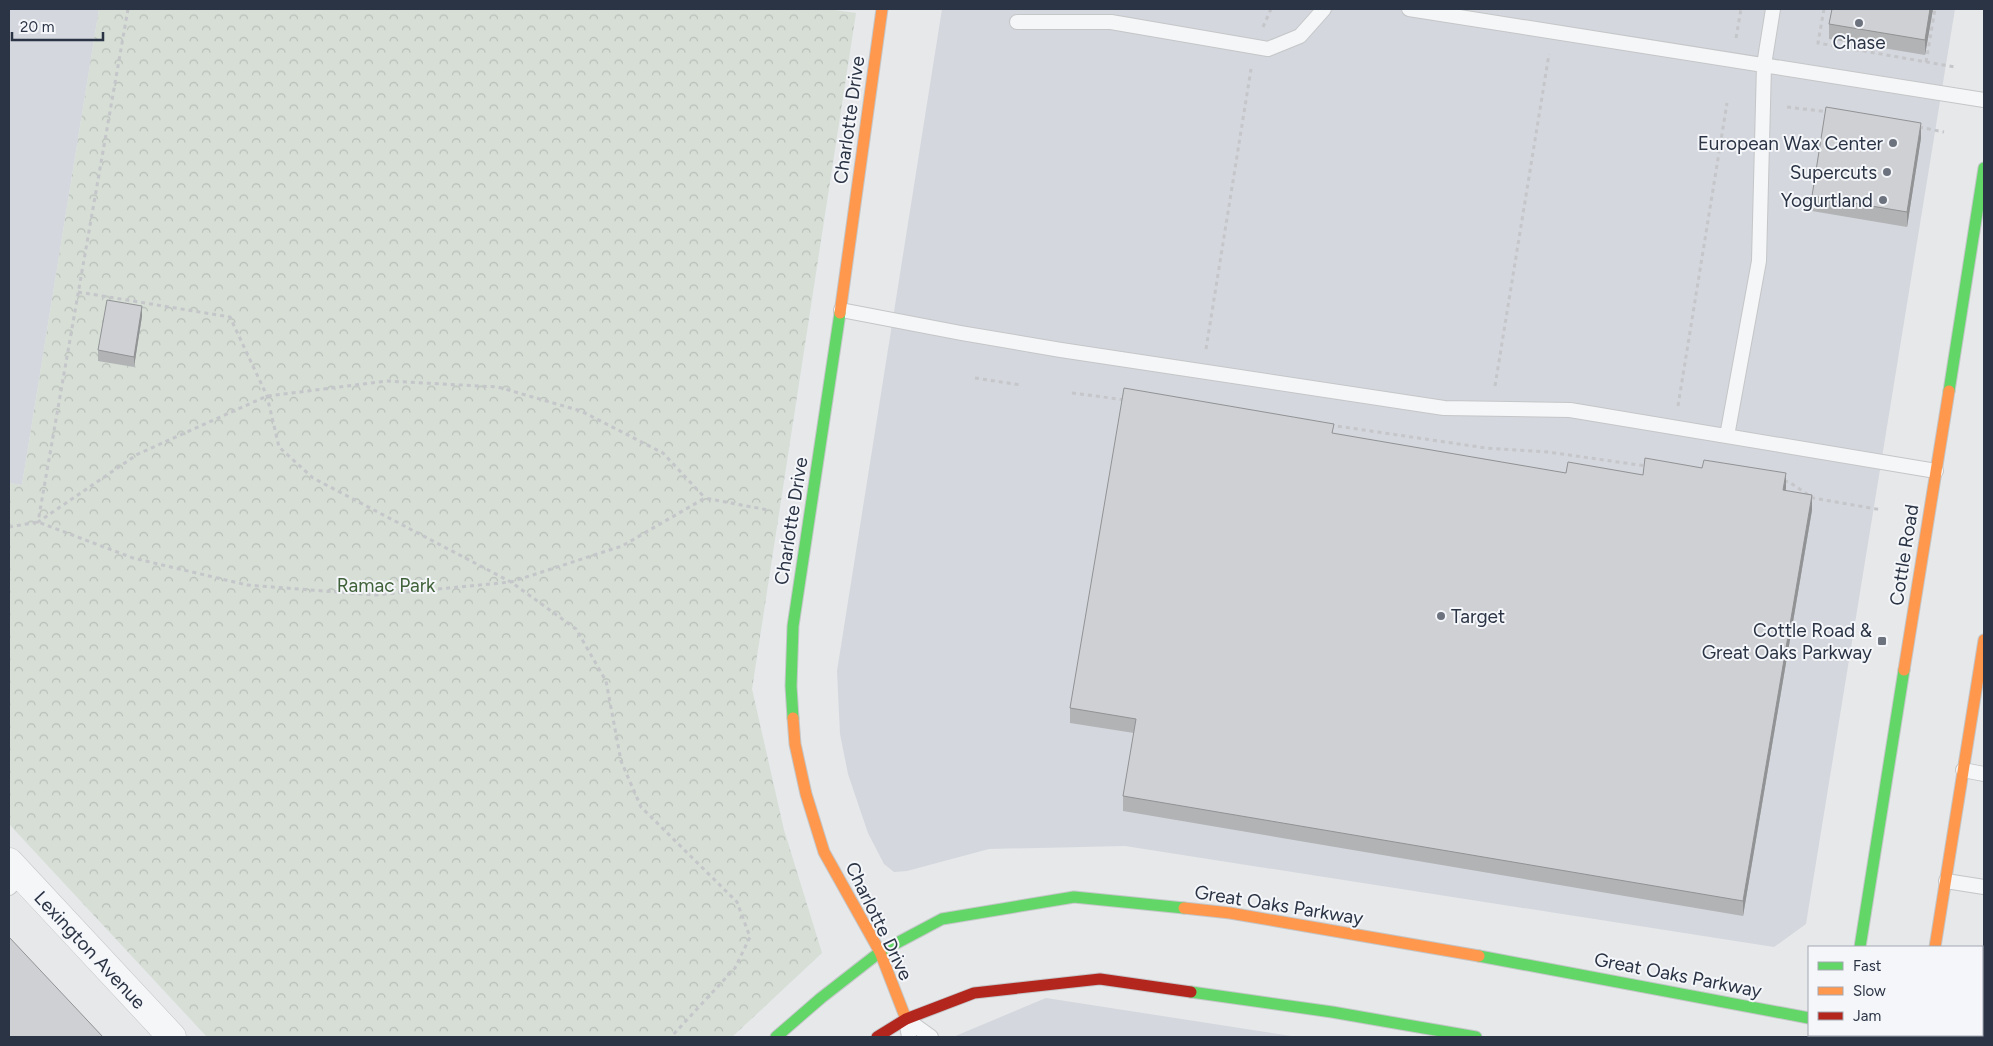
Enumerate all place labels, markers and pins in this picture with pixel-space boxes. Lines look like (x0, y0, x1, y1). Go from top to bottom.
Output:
marker: Chase (1853, 17, 1865, 29)
place label: Chase (1832, 31, 1886, 54)
place label: European Wax Center (1698, 132, 1884, 155)
marker: European Wax Center (1887, 137, 1899, 149)
place label: Supercuts (1790, 161, 1877, 184)
marker: Supercuts (1881, 166, 1893, 178)
place label: Yogurtland (1781, 189, 1873, 212)
marker: Yogurtland (1877, 194, 1889, 206)
place label: Target (1451, 605, 1505, 628)
marker: Target (1435, 610, 1447, 622)
place label: Cottle Road & Great Oaks Parkway (1702, 619, 1873, 664)
marker: Cottle Road & Great Oaks Parkway (1876, 635, 1888, 647)

